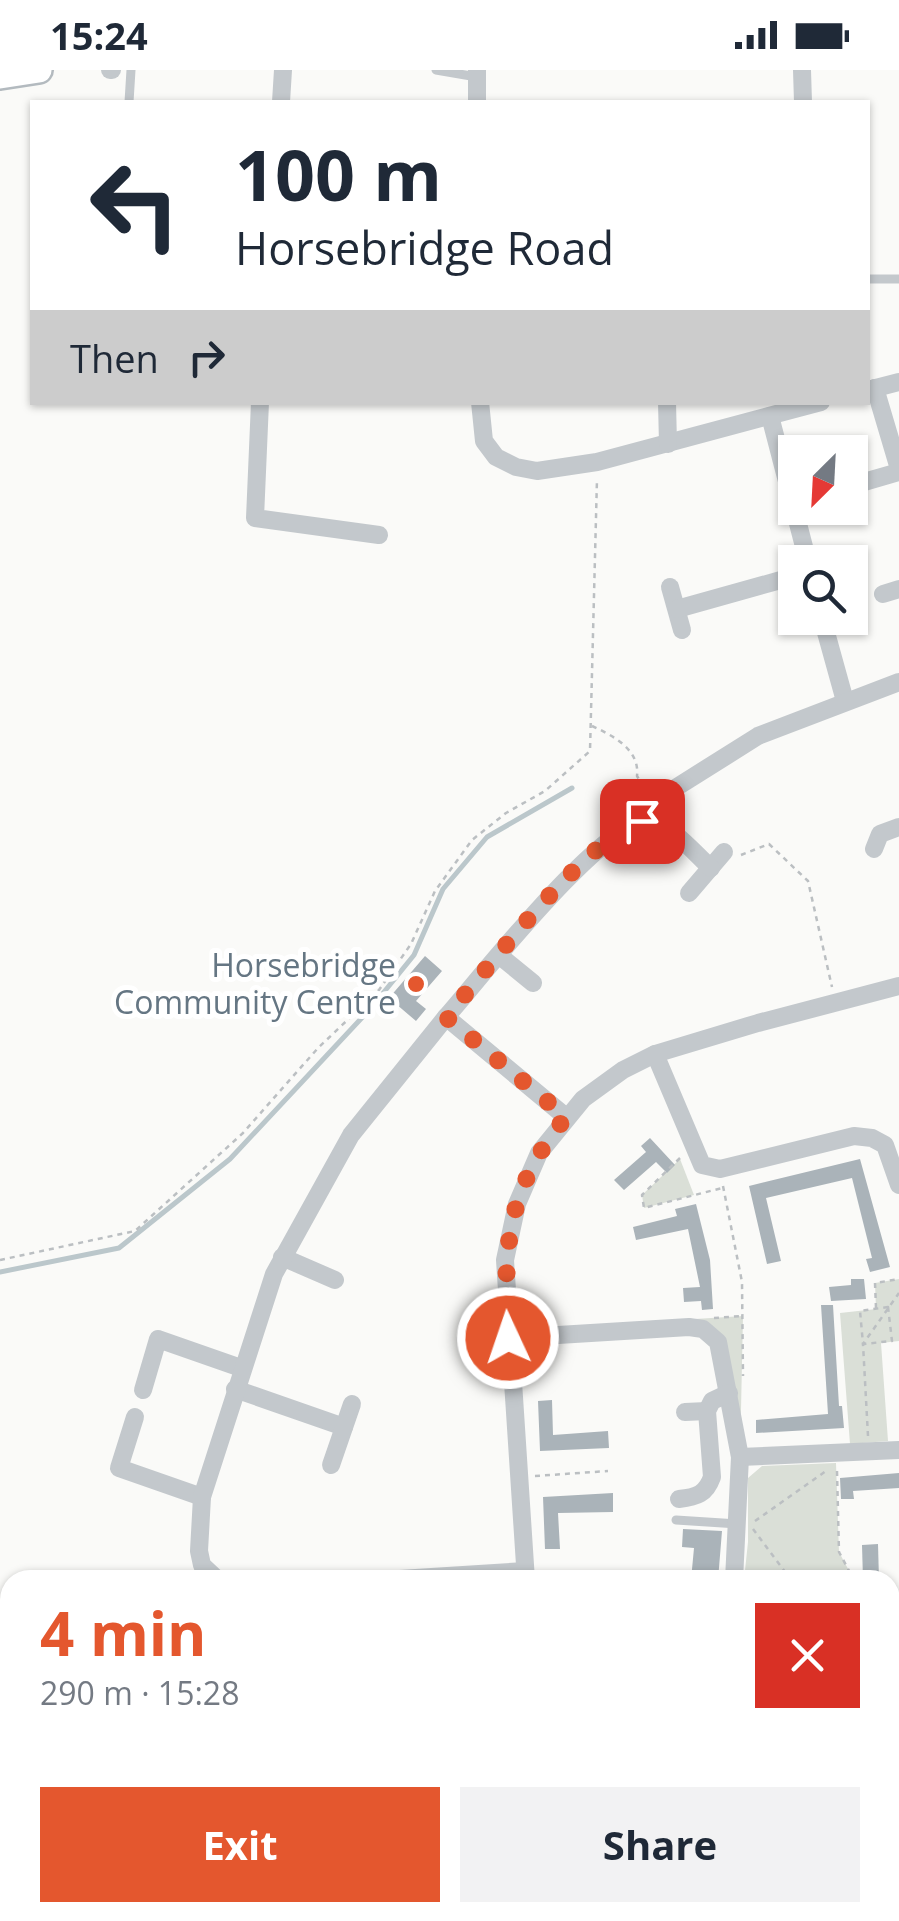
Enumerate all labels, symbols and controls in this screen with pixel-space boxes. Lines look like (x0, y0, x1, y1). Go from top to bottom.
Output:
text: 15:24 (50, 9, 148, 61)
text: 100 m (235, 126, 442, 222)
icon: left (70, 140, 200, 270)
text: Horsebridge Road (235, 217, 614, 278)
icon: right (179, 330, 234, 385)
text: Then (70, 332, 159, 384)
north arrow (778, 435, 868, 525)
map controls (778, 435, 868, 635)
button: search (778, 545, 868, 635)
pin (600, 779, 685, 864)
icon: arrive (615, 794, 670, 849)
place label: Horsebridge Community Centre (114, 943, 396, 1023)
marker: Horsebridge Community Centre (405, 973, 427, 995)
position arrow (456, 1286, 560, 1390)
text: 4 min (40, 1592, 207, 1674)
button: close (755, 1603, 860, 1708)
text: 290 m · 15:28 (40, 1671, 239, 1714)
button: Exit (40, 1787, 440, 1902)
button: Share (460, 1787, 860, 1902)

